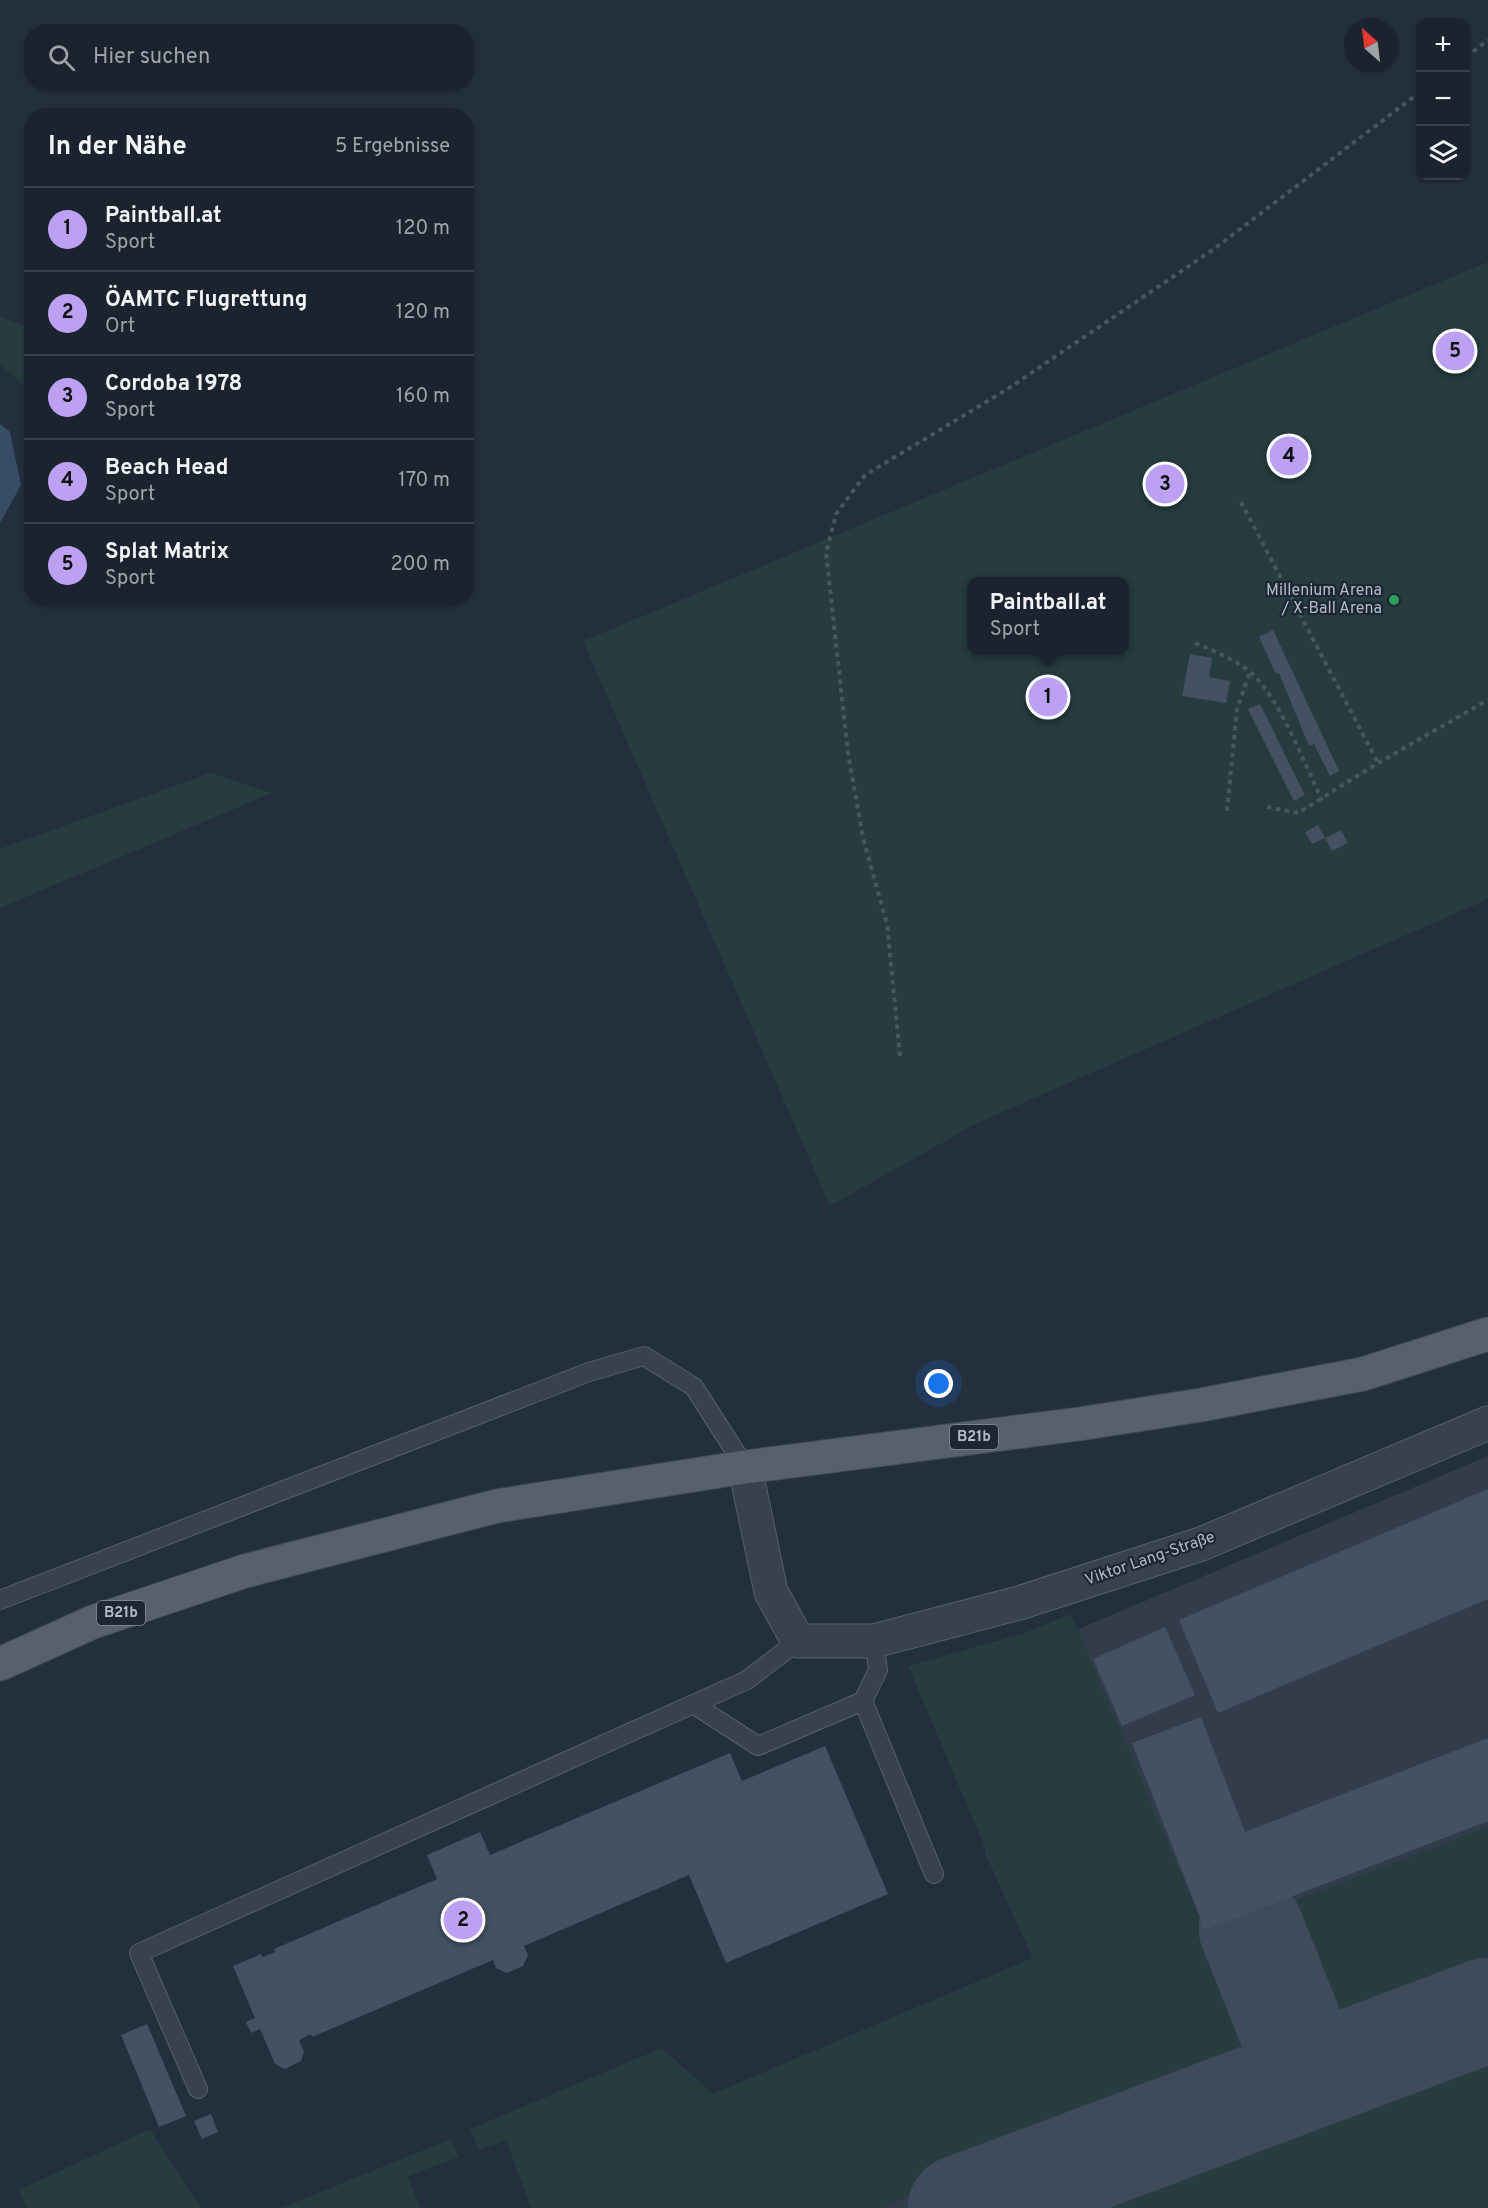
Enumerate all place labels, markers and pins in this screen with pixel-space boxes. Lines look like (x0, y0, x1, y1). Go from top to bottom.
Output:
pin: 5 (1436, 328, 1474, 374)
pin: 4 (1270, 434, 1308, 478)
pin: 3 (1146, 462, 1184, 506)
place label: Millenium Arena / X-Ball Arena (1266, 581, 1382, 619)
marker: Millenium Arena / X-Ball Arena (1387, 593, 1401, 607)
pin: 1 (1028, 674, 1068, 720)
pin: 2 (444, 1898, 482, 1942)

